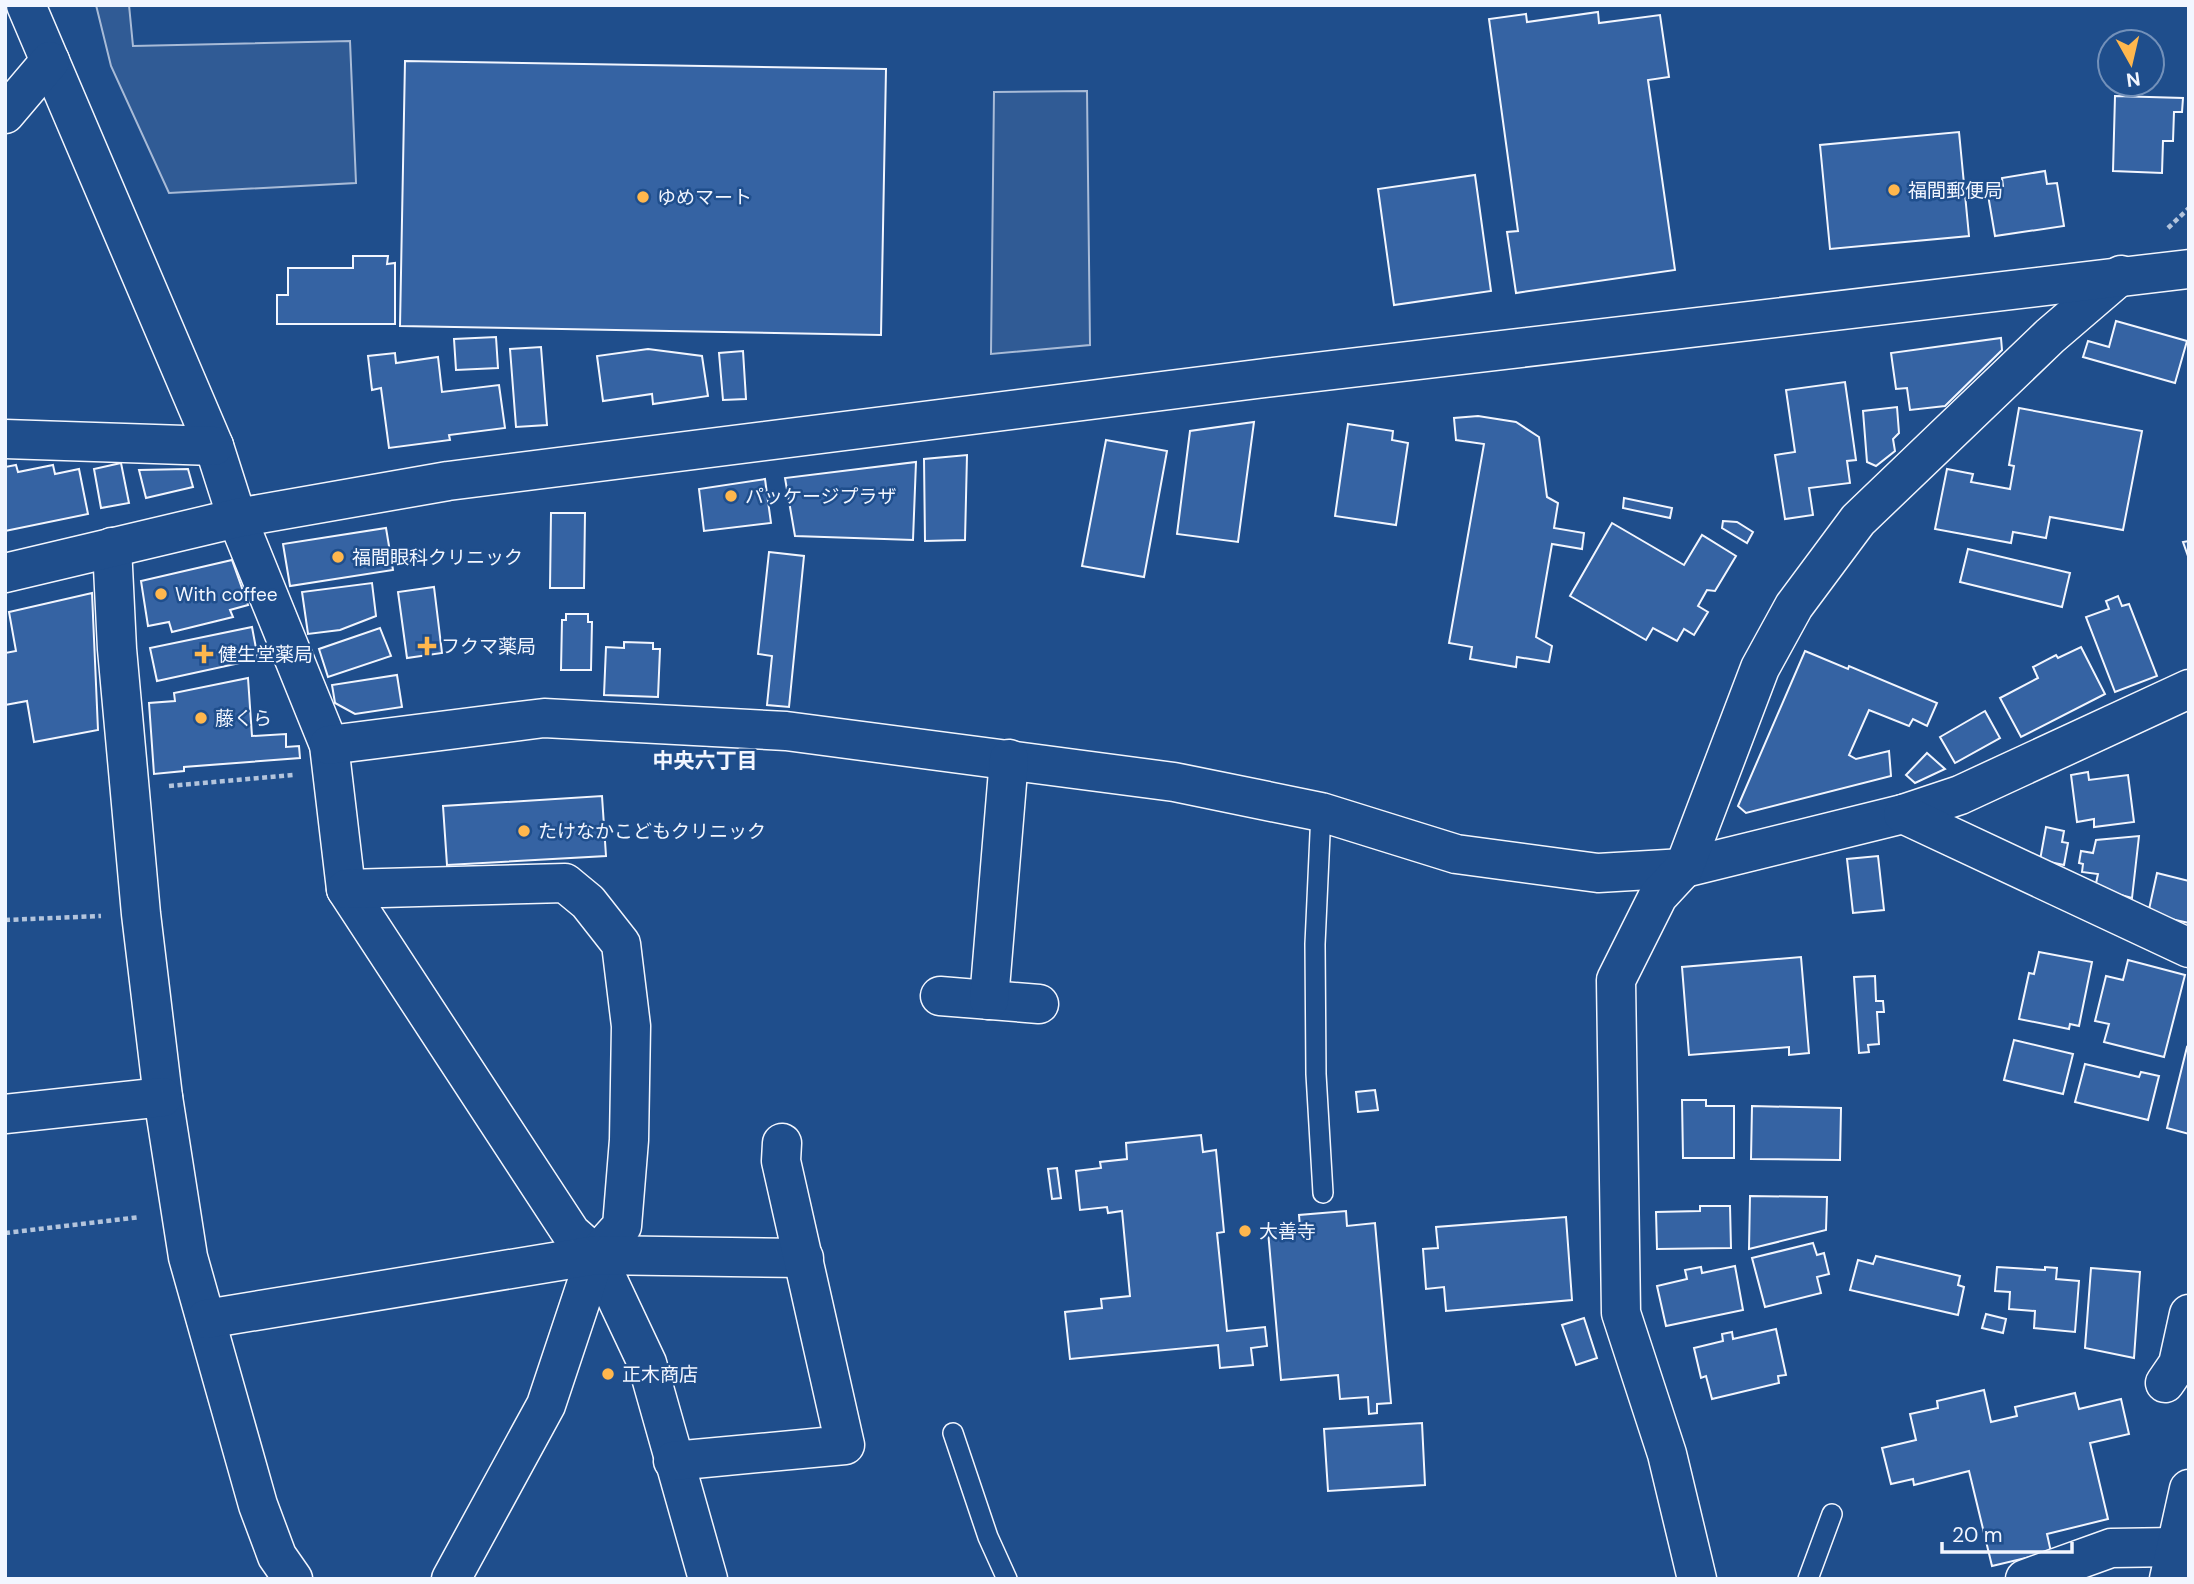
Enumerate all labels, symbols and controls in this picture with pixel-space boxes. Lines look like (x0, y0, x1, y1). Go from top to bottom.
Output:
north arrow (2096, 28, 2166, 98)
text: N (2125, 66, 2142, 93)
place label: 福間郵便局 (1908, 178, 2003, 203)
marker: 福間郵便局 (1886, 182, 1902, 198)
place label: ゆめマート (657, 185, 752, 210)
marker: ゆめマート (635, 189, 651, 205)
place label: パッケージプラザ (745, 484, 897, 509)
marker: パッケージプラザ (723, 488, 739, 504)
place label: 福間眼科クリニック (352, 545, 523, 570)
marker: 福間眼科クリニック (330, 549, 346, 565)
place label: With coffee (175, 582, 278, 607)
marker: With coffee (153, 586, 169, 602)
place label: フクマ薬局 (441, 634, 536, 659)
marker: フクマ薬局 (419, 638, 435, 654)
place label: 健生堂薬局 (218, 642, 313, 667)
marker: 健生堂薬局 (196, 646, 212, 662)
place label: 藤くら (215, 706, 272, 731)
marker: 藤くら (193, 710, 209, 726)
district label: 中央六丁目 (653, 747, 758, 775)
place label: たけなかこどもクリニック (538, 819, 766, 844)
marker: たけなかこどもクリニック (516, 823, 532, 839)
place label: 大善寺 (1259, 1219, 1316, 1244)
marker: 大善寺 (1237, 1223, 1253, 1239)
place label: 正木商店 (622, 1362, 698, 1387)
marker: 正木商店 (600, 1366, 616, 1382)
scale bar (1942, 1510, 2072, 1554)
text: 20 m (1952, 1521, 2003, 1549)

